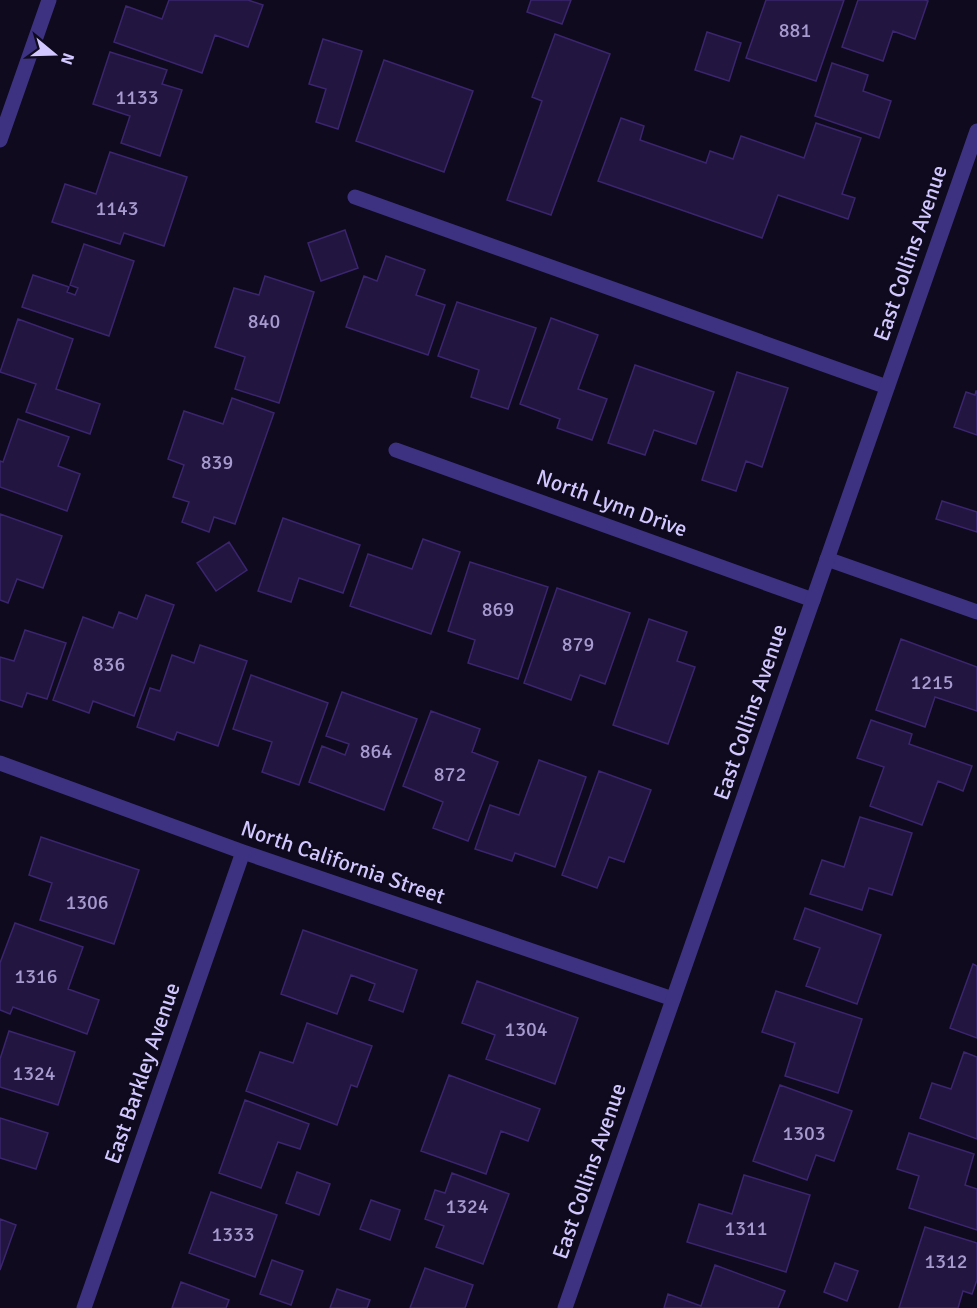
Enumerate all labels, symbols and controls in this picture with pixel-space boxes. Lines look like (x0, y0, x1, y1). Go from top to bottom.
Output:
house number: 881 (779, 18, 811, 43)
north arrow (24, 24, 84, 84)
text: N (56, 50, 79, 67)
house number: 1133 (115, 85, 159, 110)
street label: East Collins Avenue (867, 162, 953, 344)
house number: 1143 (95, 196, 139, 221)
house number: 840 (248, 309, 280, 334)
house number: 839 (201, 450, 233, 475)
street label: North Lynn Drive (533, 463, 691, 543)
house number: 869 (482, 597, 514, 622)
street label: East Collins Avenue (707, 621, 793, 803)
house number: 879 (562, 632, 594, 657)
house number: 836 (93, 652, 125, 677)
house number: 1215 (910, 670, 954, 695)
house number: 864 (360, 739, 392, 764)
house number: 872 (434, 762, 466, 787)
street label: North California Street (237, 814, 449, 910)
house number: 1306 (65, 890, 109, 915)
house number: 1316 (14, 964, 58, 989)
street label: East Barkley Avenue (98, 979, 186, 1167)
house number: 1304 (504, 1017, 548, 1042)
house number: 1324 (12, 1061, 56, 1086)
street label: East Collins Avenue (546, 1080, 632, 1262)
house number: 1303 (782, 1121, 826, 1146)
house number: 1324 (445, 1194, 489, 1219)
house number: 1311 (724, 1216, 768, 1241)
house number: 1333 (211, 1222, 255, 1247)
house number: 1312 (924, 1249, 968, 1274)

